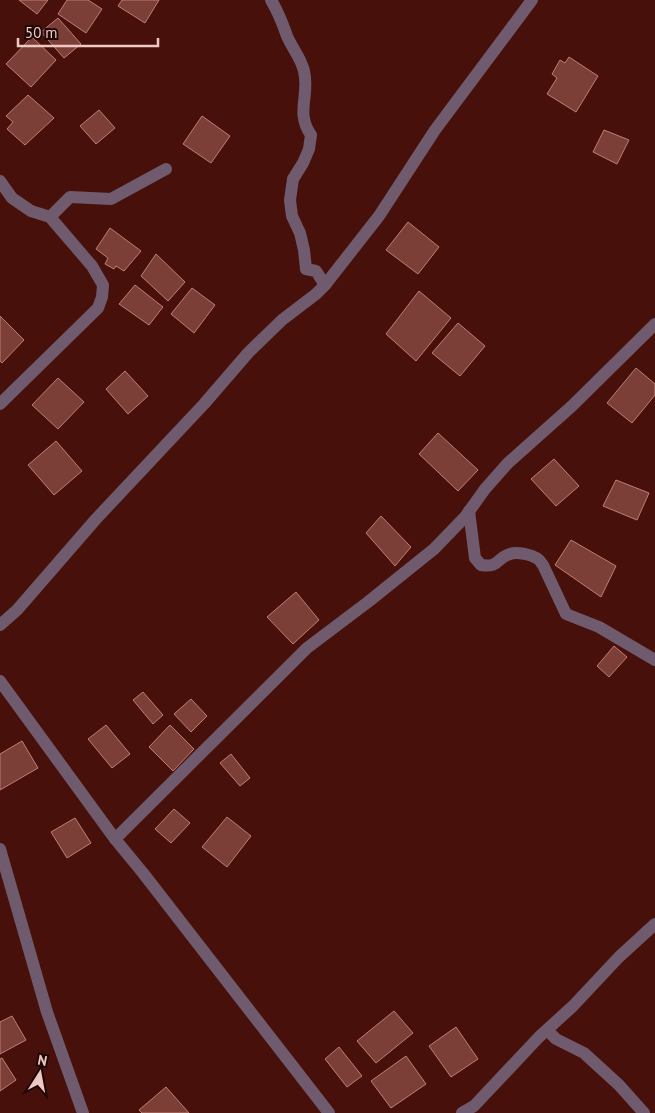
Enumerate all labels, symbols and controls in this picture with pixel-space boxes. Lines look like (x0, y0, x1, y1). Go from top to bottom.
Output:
scale bar (18, 15, 158, 47)
text: 50 m (25, 23, 58, 42)
north arrow (15, 1048, 65, 1098)
text: N (36, 1051, 49, 1070)

